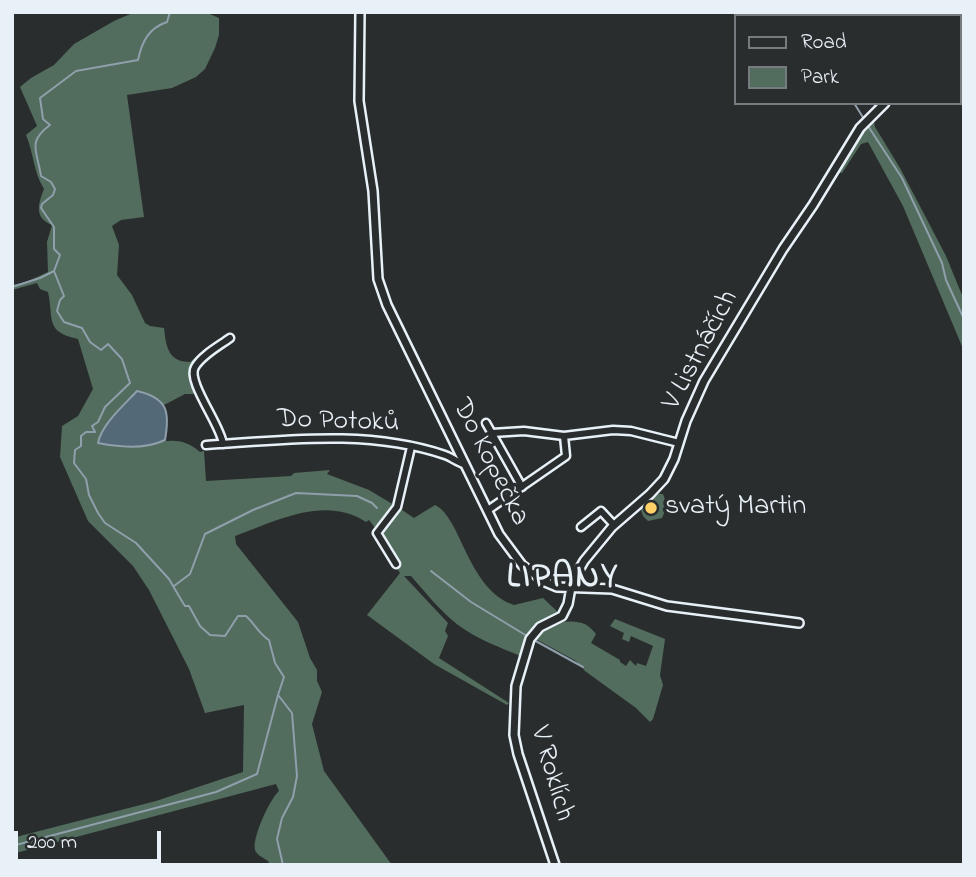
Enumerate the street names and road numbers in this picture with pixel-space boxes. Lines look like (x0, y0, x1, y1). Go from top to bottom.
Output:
street label: V Listnáčích (657, 286, 747, 416)
street label: Do Kopečka (443, 394, 535, 532)
street label: Do Potoků (276, 404, 400, 442)
street label: V Roklích (520, 723, 580, 825)

